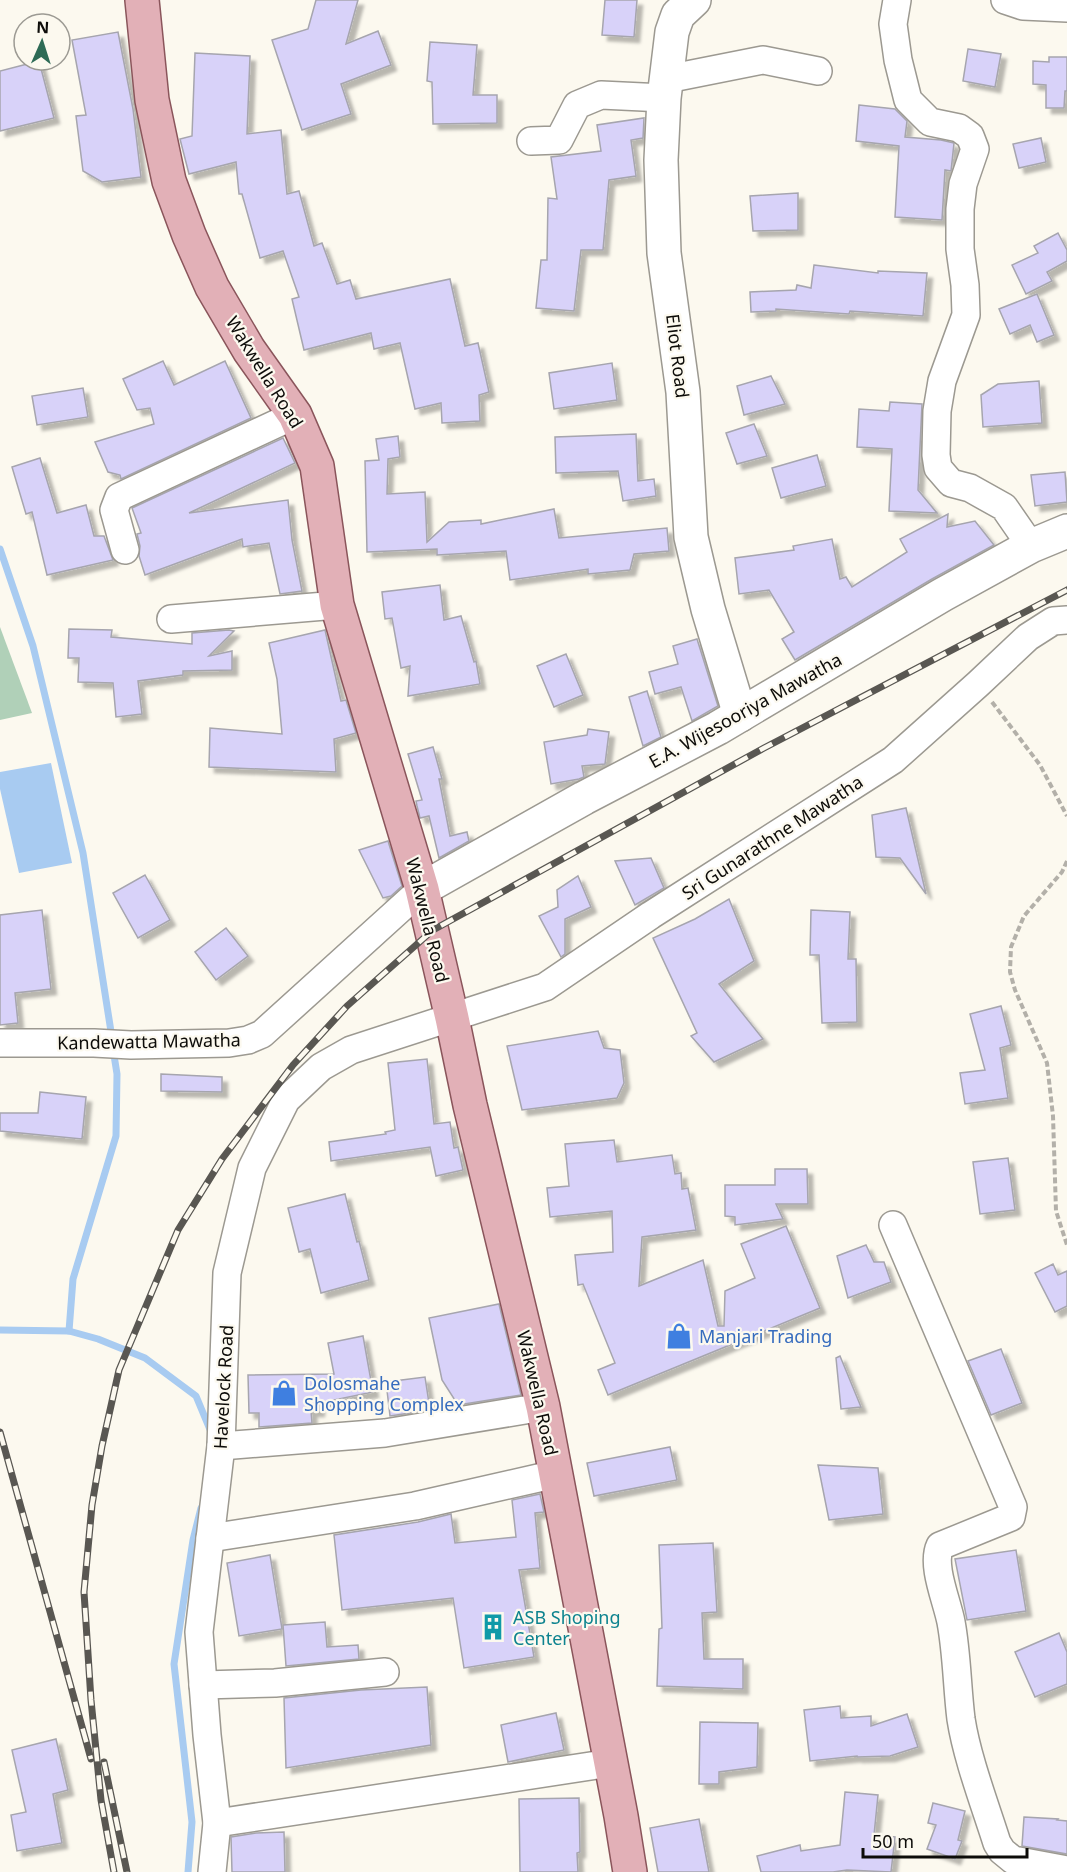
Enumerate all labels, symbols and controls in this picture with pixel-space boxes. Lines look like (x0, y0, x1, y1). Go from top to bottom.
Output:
north arrow (12, 12, 72, 72)
text: N (36, 16, 50, 38)
street label: Wakwella Road (221, 311, 309, 433)
street label: Eliot Road (661, 313, 695, 399)
street label: E.A. Wijesooriya Mawatha (644, 647, 846, 773)
street label: Sri Gunarathne Mawatha (677, 769, 867, 905)
street label: Wakwella Road (401, 855, 455, 985)
street label: Kandewatta Mawatha (57, 1027, 241, 1055)
shop icon: Manjari Trading (664, 1321, 694, 1351)
street label: Havelock Road (208, 1324, 238, 1450)
place label: Manjari Trading (699, 1324, 832, 1348)
street label: Wakwella Road (512, 1328, 564, 1458)
place label: Dolosmahe Shopping Complex (304, 1371, 464, 1416)
shop icon: Dolosmahe Shopping Complex (269, 1378, 299, 1408)
place label: ASB Shoping Center (513, 1605, 621, 1650)
building icon: ASB Shoping Center (478, 1612, 508, 1642)
scale bar (863, 1821, 1026, 1859)
text: 50 m (872, 1829, 914, 1853)

